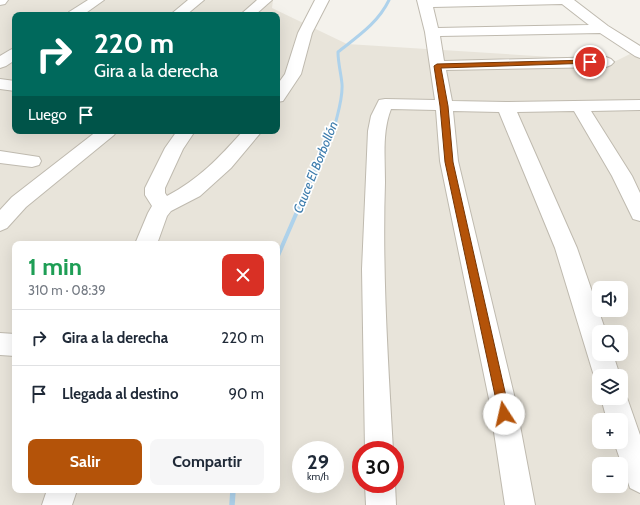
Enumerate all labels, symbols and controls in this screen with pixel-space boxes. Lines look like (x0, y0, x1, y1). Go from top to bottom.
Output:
text: 220 m (94, 26, 174, 60)
icon: right (28, 28, 80, 80)
pin (573, 45, 607, 79)
icon: arrive (579, 51, 601, 73)
text: Gira a la derecha (94, 60, 218, 82)
icon: arrive (75, 104, 97, 126)
text: Luego (28, 106, 67, 124)
water label: Cauce El Borbollón (289, 119, 341, 215)
text: 1 min (28, 252, 82, 281)
button: close (222, 254, 264, 296)
map controls (592, 281, 628, 493)
button: sound (592, 281, 628, 317)
text: 310 m · 08:39 (28, 282, 106, 298)
button: search (592, 325, 628, 361)
icon: right (28, 327, 50, 349)
text: Gira a la derecha (62, 329, 168, 347)
text: 220 m (221, 329, 264, 347)
button: layers (592, 369, 628, 405)
icon: arrive (28, 383, 50, 405)
text: Llegada al destino (62, 385, 178, 403)
text: 90 m (228, 385, 264, 403)
position arrow (483, 393, 525, 435)
button: + (592, 413, 628, 449)
button: Salir (28, 439, 142, 485)
button: Compartir (150, 439, 264, 485)
speed limit sign: 30 (352, 441, 404, 493)
text: 29 (307, 450, 329, 474)
button: − (592, 457, 628, 493)
text: km/h (307, 470, 329, 483)

